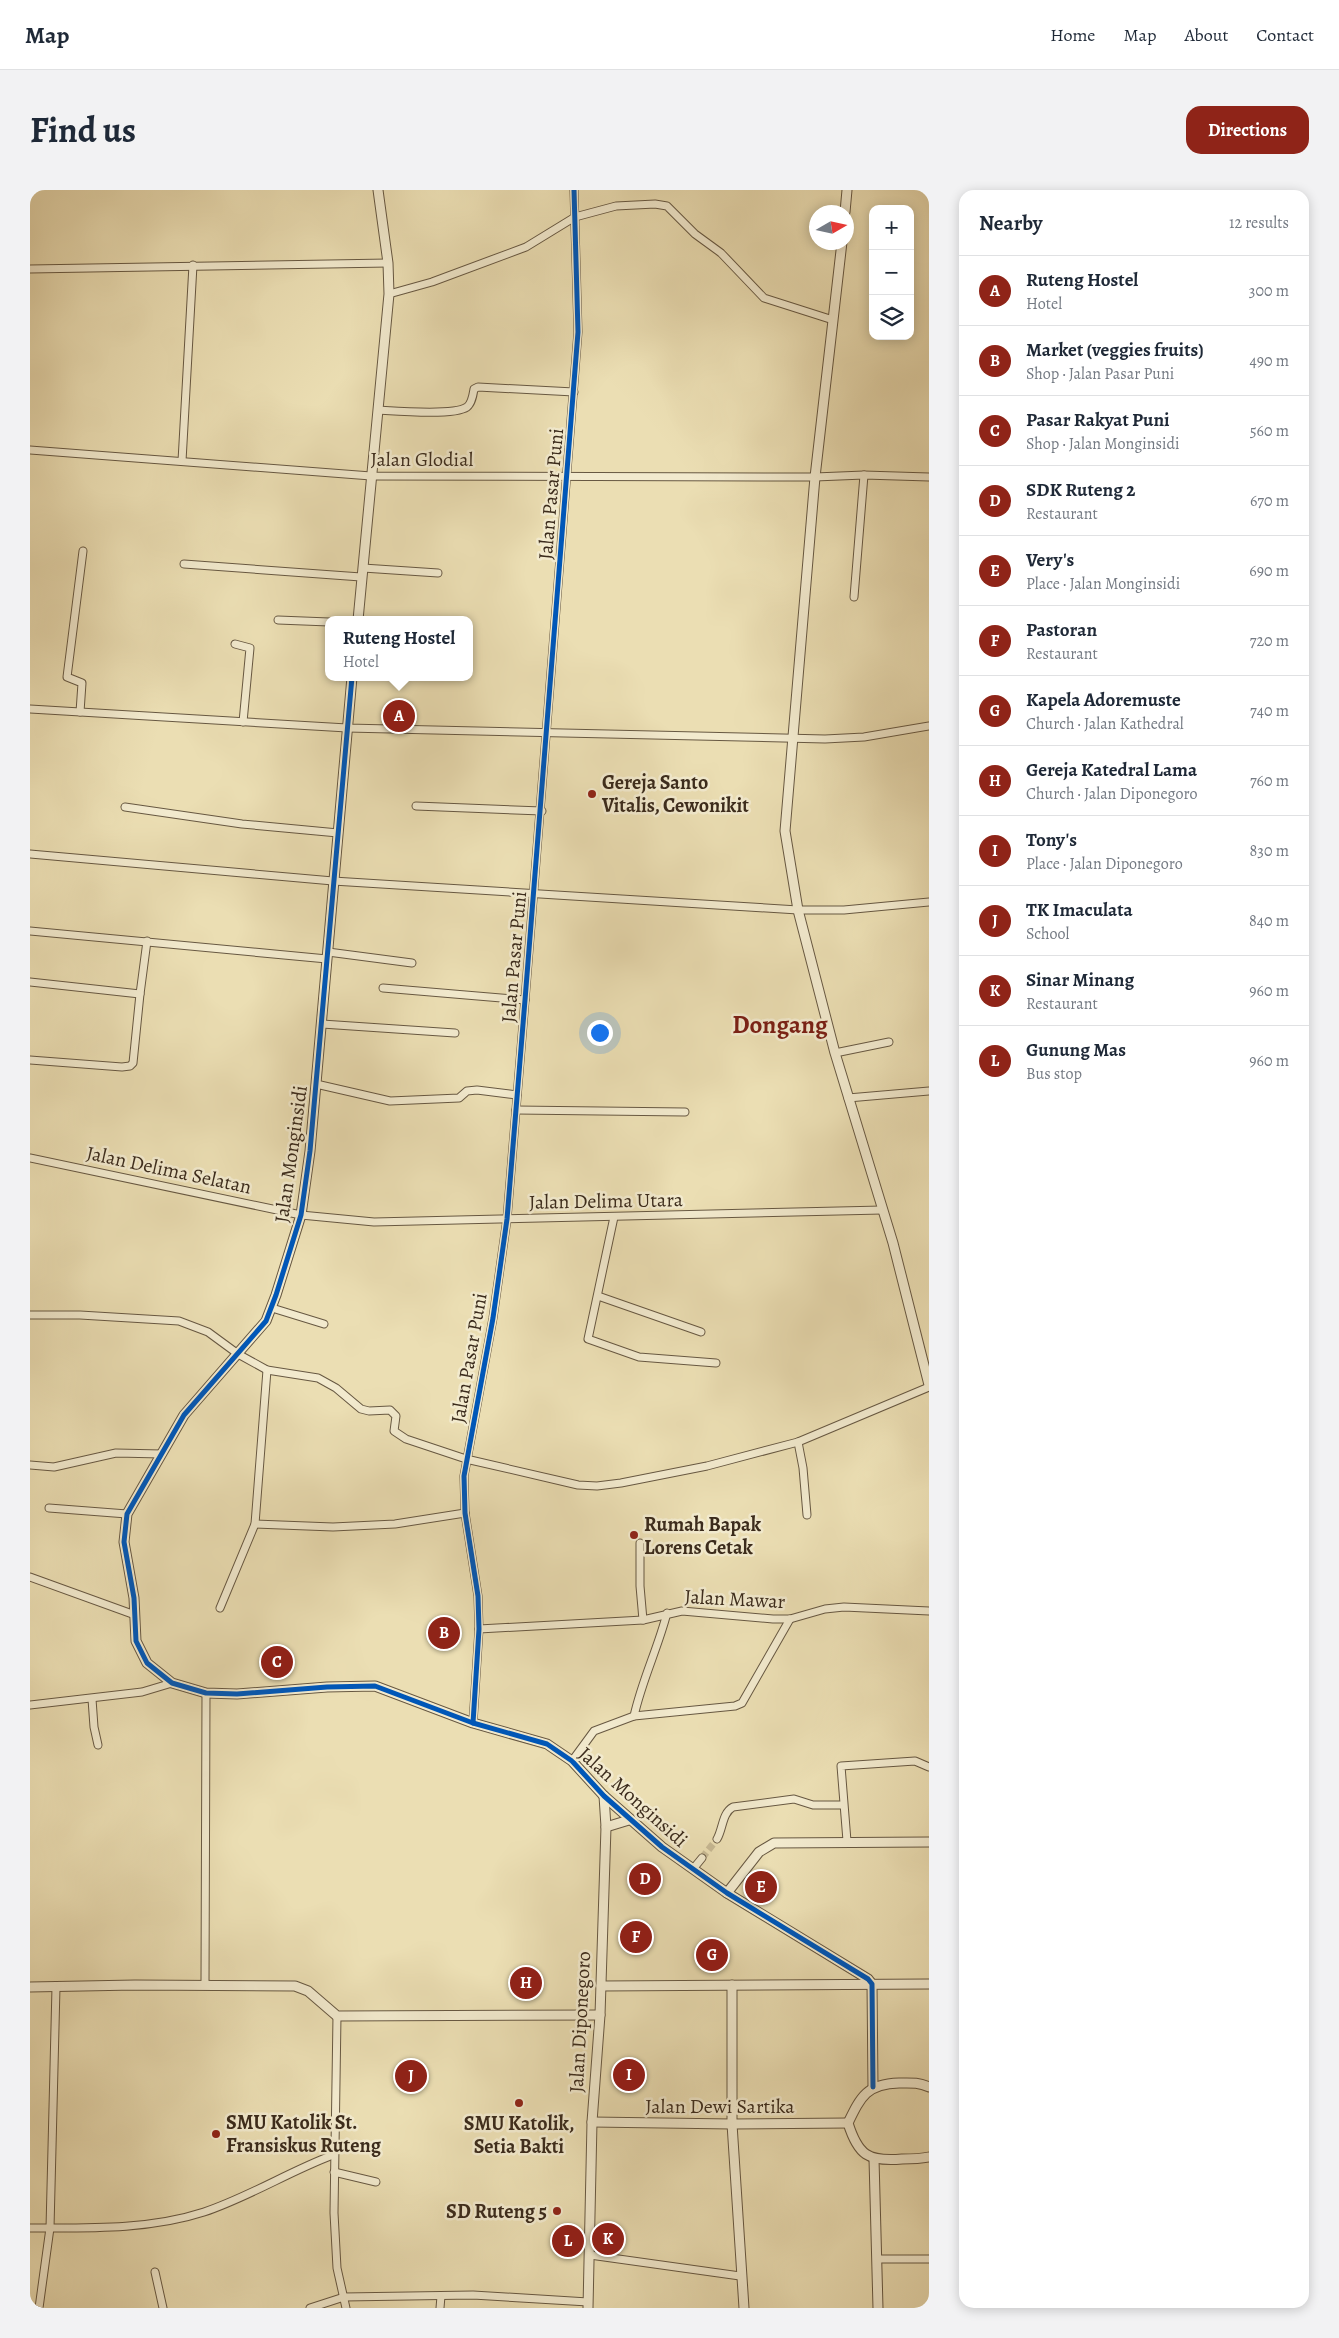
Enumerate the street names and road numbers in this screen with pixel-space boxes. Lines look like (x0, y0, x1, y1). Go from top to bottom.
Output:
street label: Jalan Pasar Puni (532, 427, 570, 561)
street label: Jalan Glodial (371, 446, 474, 473)
street label: Jalan Pasar Puni (495, 890, 533, 1024)
street label: Jalan Monginsidi (268, 1084, 314, 1224)
street label: Jalan Delima Selatan (84, 1139, 254, 1201)
street label: Jalan Delima Utara (529, 1186, 684, 1216)
street label: Jalan Pasar Puni (444, 1291, 494, 1425)
street label: Jalan Mawar (684, 1583, 786, 1615)
street label: Jalan Monginsidi (572, 1741, 694, 1853)
street label: Jalan Diponegoro (563, 1950, 597, 2093)
street label: Jalan Dewi Sartika (645, 2093, 795, 2120)

